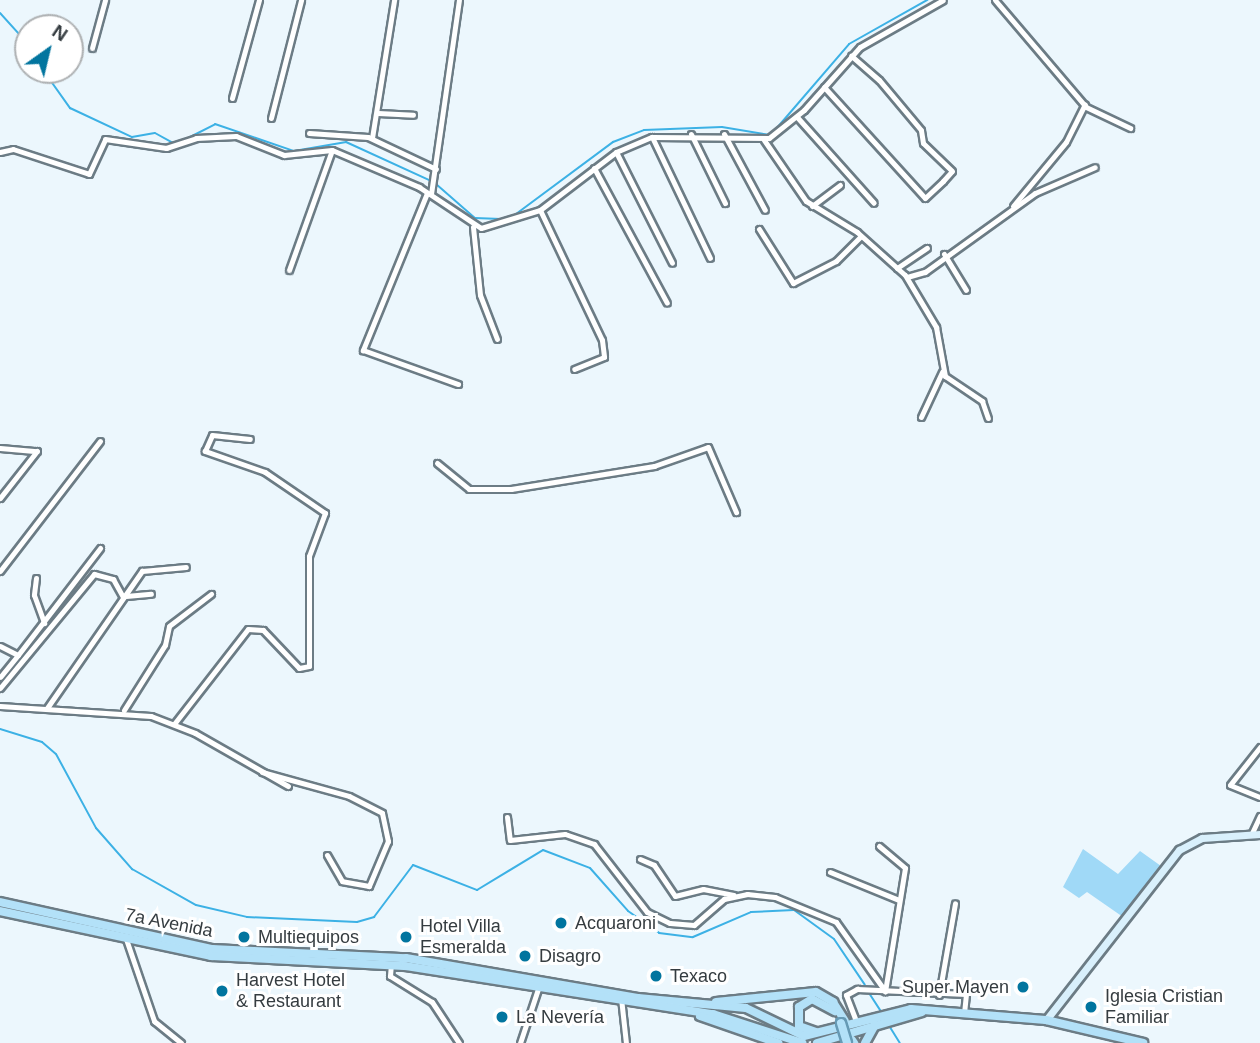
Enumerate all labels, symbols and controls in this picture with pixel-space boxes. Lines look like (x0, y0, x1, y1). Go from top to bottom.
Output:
north arrow (14, 14, 84, 84)
text: N (48, 20, 71, 45)
street label: 7a Avenida (123, 904, 215, 942)
place label: Acquaroni (575, 912, 656, 934)
marker: Acquaroni (553, 915, 569, 931)
place label: Hotel Villa Esmeralda (420, 916, 506, 958)
place label: Multiequipos (258, 926, 359, 948)
marker: Multiequipos (236, 929, 252, 945)
marker: Hotel Villa Esmeralda (398, 929, 414, 945)
place label: Disagro (539, 945, 601, 967)
marker: Disagro (517, 948, 533, 964)
place label: Texaco (670, 965, 727, 987)
marker: Texaco (648, 968, 664, 984)
place label: Harvest Hotel & Restaurant (236, 970, 345, 1012)
place label: Super Mayen (902, 976, 1009, 998)
marker: Super Mayen (1015, 979, 1031, 995)
marker: Harvest Hotel & Restaurant (214, 983, 230, 999)
place label: Iglesia Cristian Familiar (1105, 986, 1223, 1028)
marker: Iglesia Cristian Familiar (1083, 999, 1099, 1015)
place label: La Nevería (516, 1006, 604, 1028)
marker: La Nevería (494, 1009, 510, 1025)

